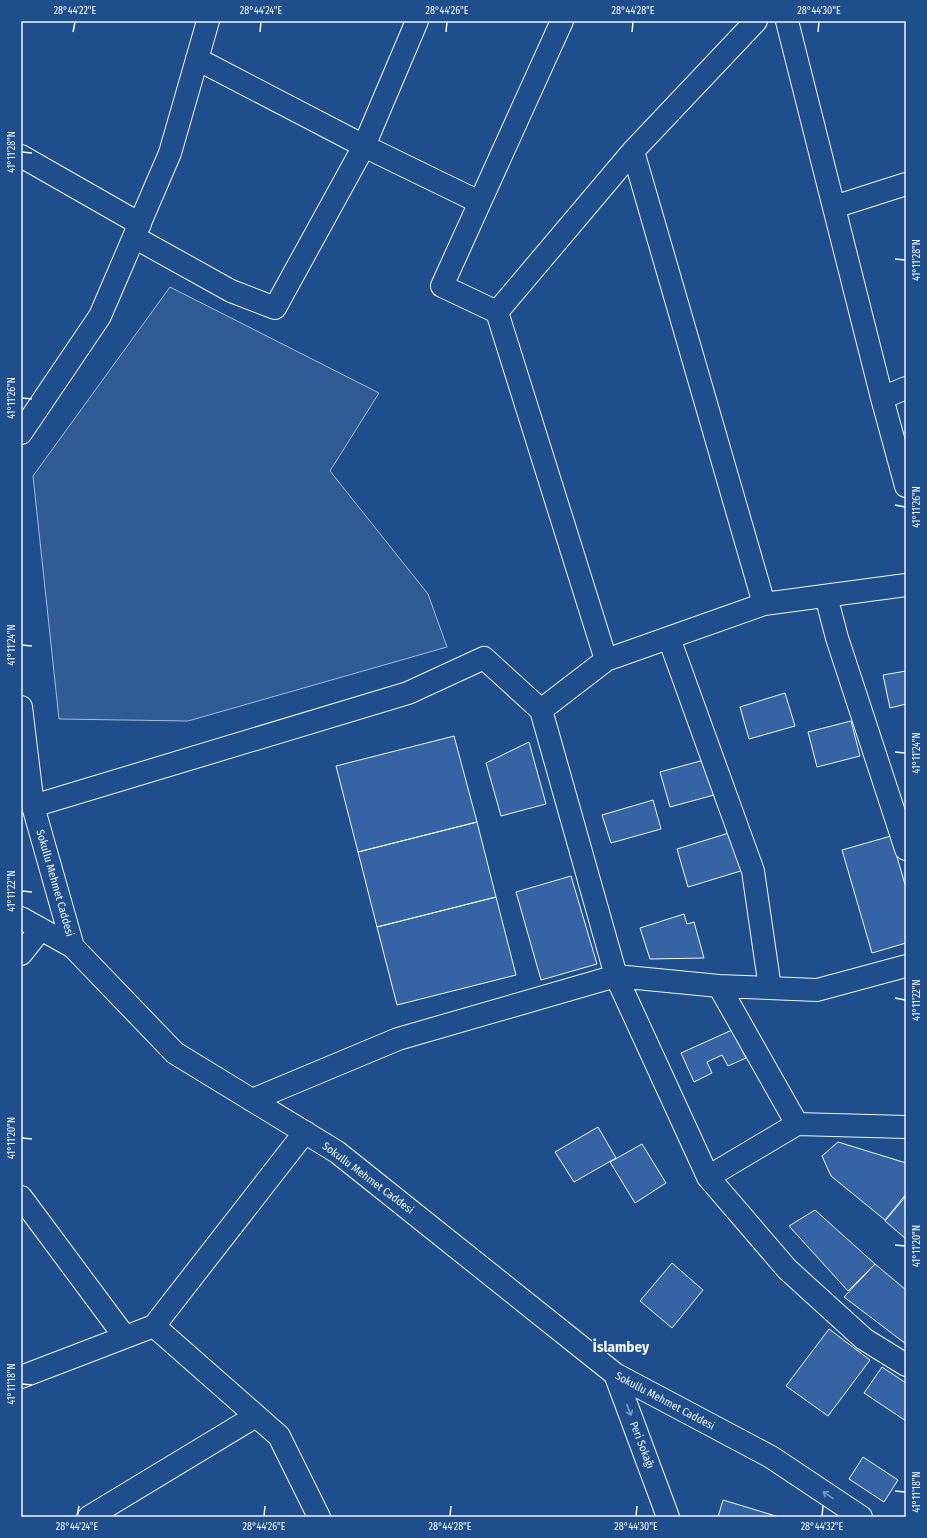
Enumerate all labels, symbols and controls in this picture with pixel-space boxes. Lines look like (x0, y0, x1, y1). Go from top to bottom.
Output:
text: 28°44'22"E (54, 5, 97, 17)
text: 28°44'24"E (240, 5, 282, 17)
text: 28°44'26"E (426, 5, 469, 17)
text: 28°44'28"E (611, 5, 655, 17)
text: 28°44'30"E (797, 5, 841, 17)
text: 41°11'28"N (6, 131, 18, 173)
text: 41°11'28"N (911, 239, 923, 281)
text: 41°11'26"N (6, 377, 18, 419)
text: 41°11'26"N (911, 486, 923, 528)
text: 41°11'24"N (6, 625, 18, 665)
text: 41°11'24"N (911, 733, 923, 773)
street label: Sokullu Mehmet Caddesi (33, 828, 77, 938)
text: 41°11'22"N (6, 870, 18, 912)
text: 41°11'22"N (911, 979, 923, 1021)
text: 41°11'20"N (6, 1117, 18, 1159)
street label: Sokullu Mehmet Caddesi (320, 1139, 416, 1217)
text: 41°11'20"N (911, 1225, 923, 1267)
district label: İslambey (593, 1338, 650, 1356)
text: 41°11'18"N (6, 1363, 18, 1405)
street label: Sokullu Mehmet Caddesi (613, 1369, 717, 1433)
one-way arrow (625, 1404, 633, 1416)
street label: Peri Sokağı (627, 1420, 657, 1470)
text: 41°11'18"N (911, 1471, 923, 1513)
one-way arrow (823, 1491, 834, 1500)
text: 28°44'24"E (56, 1521, 98, 1533)
text: 28°44'26"E (243, 1521, 286, 1533)
text: 28°44'28"E (428, 1521, 472, 1533)
text: 28°44'30"E (614, 1521, 658, 1533)
text: 28°44'32"E (801, 1521, 844, 1533)

